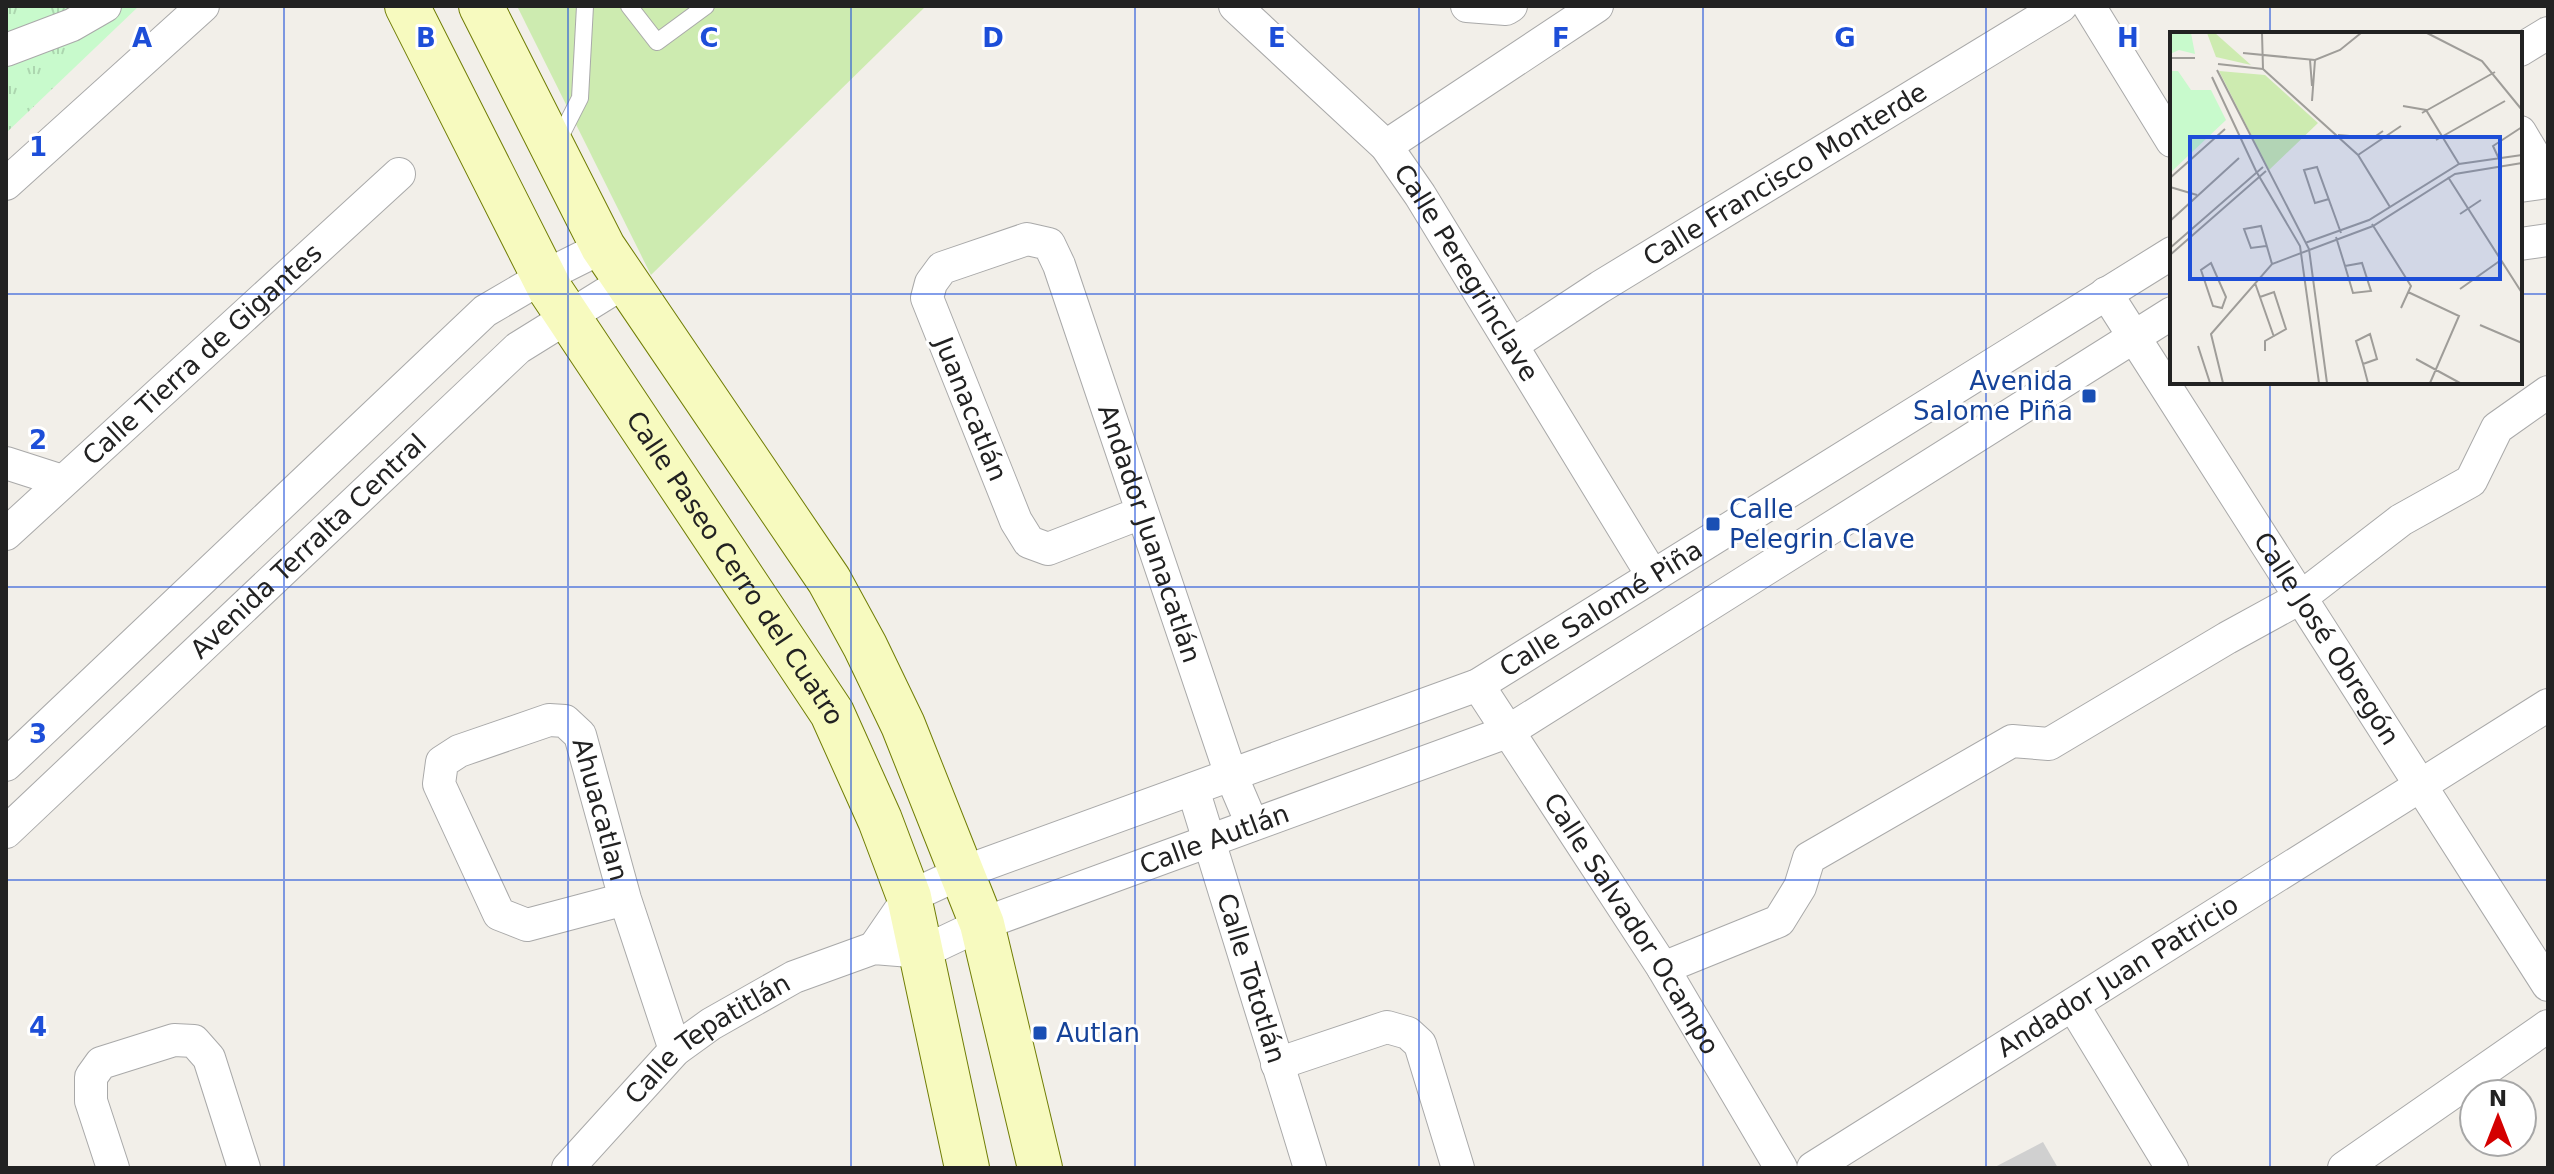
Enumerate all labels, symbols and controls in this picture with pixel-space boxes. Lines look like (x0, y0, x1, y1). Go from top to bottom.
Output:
text: A (132, 23, 152, 53)
text: B (416, 23, 436, 53)
text: C (699, 23, 719, 53)
text: D (982, 23, 1004, 53)
text: E (1268, 23, 1286, 53)
text: F (1552, 23, 1570, 53)
text: G (1834, 23, 1856, 53)
text: H (2117, 23, 2139, 53)
inset map (2170, 32, 2522, 384)
street label: Calle Francisco Monterde (1638, 77, 1932, 272)
text: 1 (29, 132, 47, 162)
street label: Calle Peregrinclave (1388, 158, 1545, 386)
street label: Calle Tierra de Gigantes (77, 238, 328, 471)
street label: Juanacatlán (928, 331, 1013, 485)
place label: Avenida Salome Piña (1913, 366, 2073, 426)
marker: Avenida Salome Piña (2080, 387, 2098, 405)
street label: Andador Juanacatlán (1092, 401, 1207, 667)
street label: Calle Paseo Cerro del Cuatro (620, 405, 850, 729)
text: 2 (29, 425, 47, 455)
street label: Avenida Terralta Central (184, 428, 432, 665)
place label: Calle Pelegrin Clave (1729, 494, 1915, 554)
marker: Calle Pelegrin Clave (1704, 515, 1722, 533)
street label: Calle José Obregón (2248, 527, 2406, 750)
street label: Calle Salomé Piña (1494, 534, 1708, 683)
text: 3 (29, 719, 47, 749)
street label: Ahuacatlan (567, 735, 634, 884)
street label: Calle Salvador Ocampo (1538, 787, 1726, 1060)
street label: Calle Autlán (1135, 798, 1293, 880)
street label: Andador Juan Patricio (1992, 889, 2244, 1063)
street label: Calle Tototlán (1211, 890, 1292, 1067)
street label: Calle Tepatitlán (619, 967, 795, 1110)
text: 4 (29, 1012, 47, 1042)
place label: Autlan (1056, 1018, 1140, 1048)
marker: Autlan (1031, 1024, 1049, 1042)
north arrow (2458, 1078, 2538, 1158)
text: N (2489, 1086, 2507, 1111)

